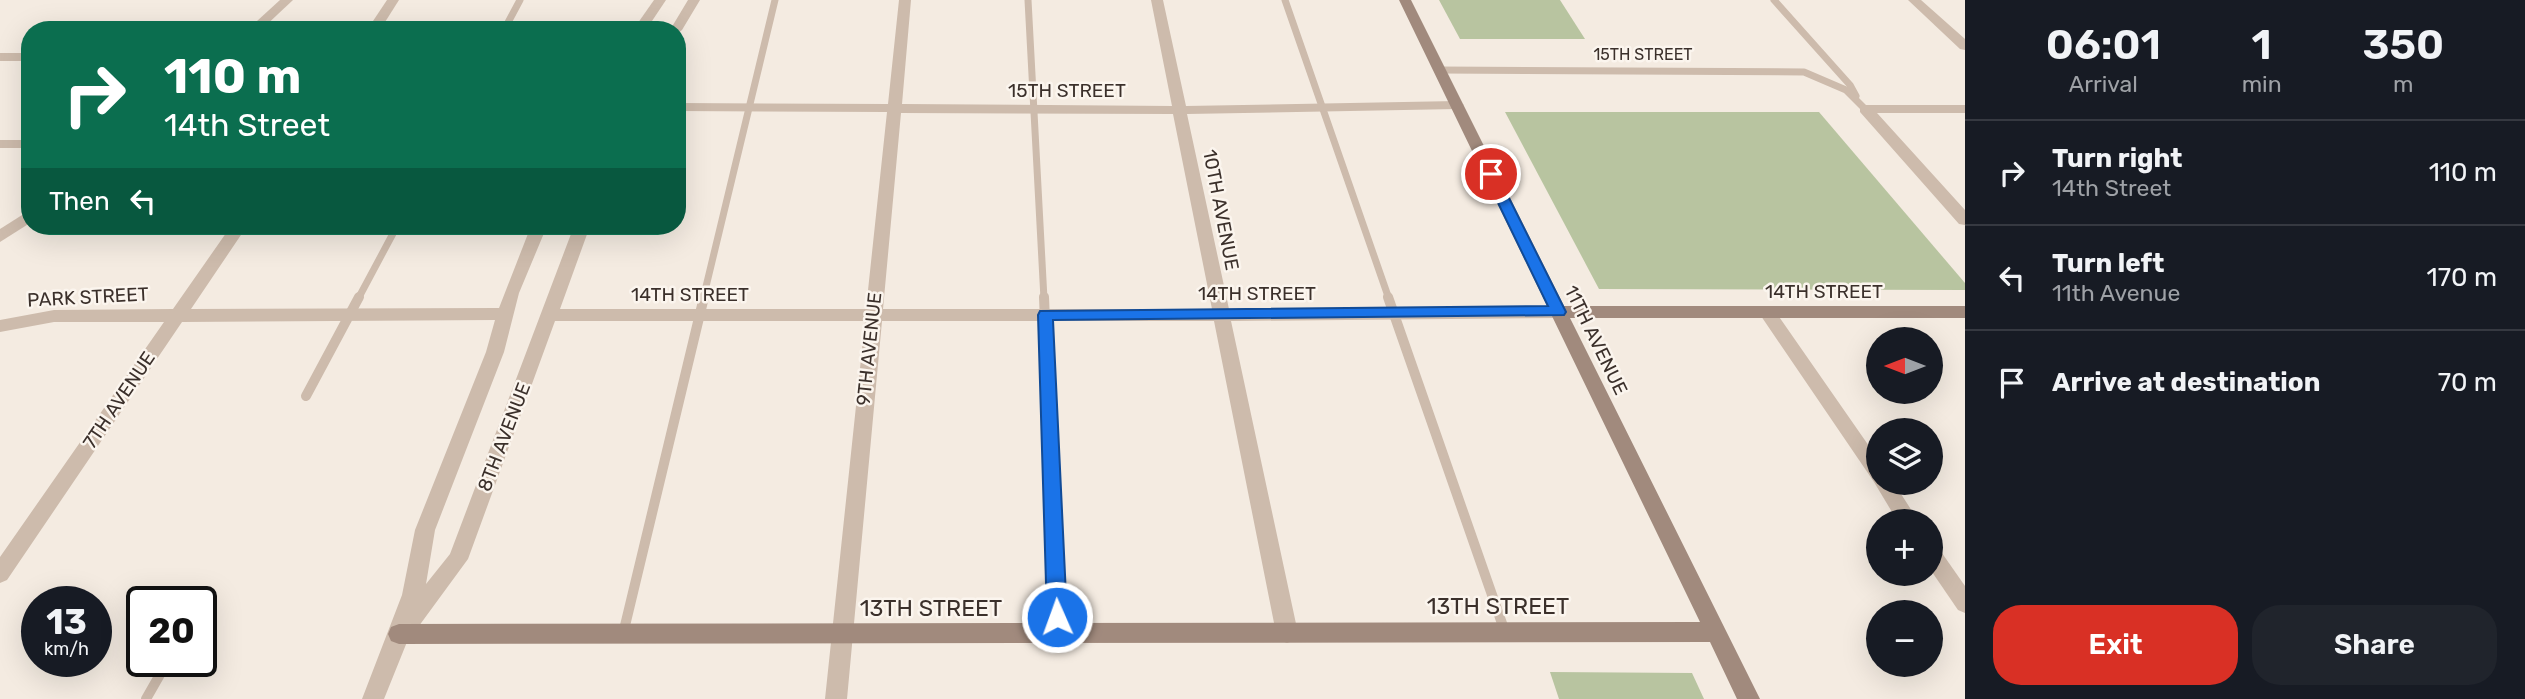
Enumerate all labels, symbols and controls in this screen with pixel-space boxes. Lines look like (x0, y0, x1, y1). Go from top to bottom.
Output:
text: 06:01 (2046, 20, 2161, 70)
text: 1 (2252, 20, 2272, 70)
text: 350 (2362, 20, 2444, 70)
street label: 15TH STREET (1593, 45, 1693, 64)
text: 110 m (164, 47, 301, 105)
icon: right (49, 49, 140, 140)
text: Arrival (2069, 70, 2138, 98)
text: min (2242, 70, 2282, 98)
text: m (2393, 70, 2414, 98)
street label: 15TH STREET (1008, 79, 1126, 102)
text: 14th Street (164, 106, 330, 144)
text: Turn right (2052, 143, 2182, 174)
pin (1461, 144, 1521, 204)
street label: 10TH AVENUE (1198, 148, 1244, 272)
icon: right (1993, 154, 2031, 192)
icon: arrive (1472, 155, 1510, 193)
text: 110 m (2429, 157, 2497, 188)
text: 14th Street (2052, 174, 2171, 202)
icon: left (124, 182, 162, 220)
text: Then (49, 186, 110, 217)
text: Turn left (2052, 248, 2164, 279)
icon: left (1993, 259, 2031, 297)
text: 170 m (2427, 262, 2497, 293)
text: 11th Avenue (2052, 279, 2180, 307)
street label: 14TH STREET (1765, 280, 1883, 303)
street label: PARK STREET (27, 282, 149, 312)
street label: 14TH STREET (1198, 282, 1316, 305)
street label: 11TH AVENUE (1560, 282, 1632, 398)
street label: 14TH STREET (631, 283, 749, 306)
street label: 9TH AVENUE (852, 291, 886, 407)
north arrow (1866, 327, 1942, 404)
map controls (1866, 327, 1943, 677)
street label: 7TH AVENUE (78, 347, 160, 453)
icon: arrive (1993, 364, 2031, 402)
text: Arrive at destination (2052, 367, 2320, 398)
text: 70 m (2438, 367, 2497, 398)
street label: 8TH AVENUE (473, 379, 535, 495)
button: layers (1866, 418, 1943, 495)
button: + (1866, 509, 1943, 586)
position arrow (1020, 580, 1094, 654)
speed limit sign: 20 (126, 586, 217, 677)
street label: 13TH STREET (1427, 592, 1569, 620)
street label: 13TH STREET (860, 594, 1002, 622)
button: − (1866, 600, 1943, 677)
text: 13 (46, 601, 87, 643)
button: Exit (1993, 605, 2238, 685)
button: Share (2252, 605, 2497, 685)
text: km/h (44, 638, 89, 660)

